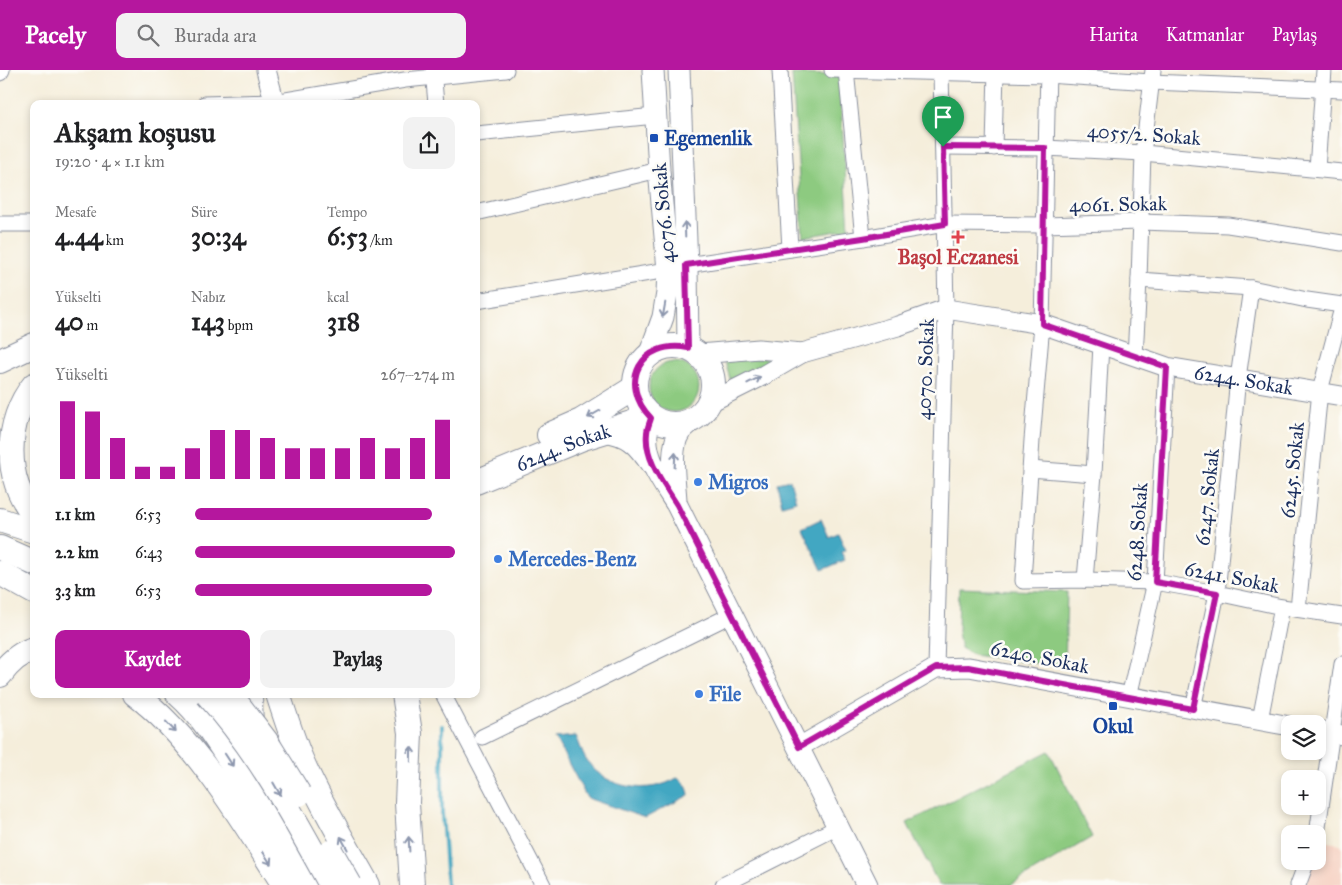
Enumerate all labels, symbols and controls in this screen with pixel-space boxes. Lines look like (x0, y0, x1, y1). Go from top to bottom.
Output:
search box (116, 13, 466, 58)
text: Pacely (25, 20, 86, 50)
icon: search (134, 21, 162, 49)
text: Burada ara (174, 24, 257, 47)
text: Harita (1089, 24, 1138, 46)
text: Katmanlar (1166, 24, 1244, 46)
text: Paylaş (1272, 24, 1317, 46)
pin (922, 96, 964, 147)
icon: arrive (929, 103, 957, 131)
text: Akşam koşusu (55, 115, 216, 150)
button: share (403, 117, 455, 169)
street label: 4055/2. Sokak (1086, 118, 1202, 150)
place label: Egemenlik (664, 126, 753, 151)
marker: Egemenlik (648, 132, 660, 144)
text: 19:20 · 4 × 1.1 km (55, 152, 165, 171)
street label: 4076. Sokak (647, 161, 679, 264)
street label: 4061. Sokak (1069, 191, 1168, 217)
text: Mesafe (55, 204, 97, 221)
text: Süre (191, 204, 218, 221)
text: Tempo (327, 204, 367, 221)
text: 4.44 (55, 221, 103, 252)
text: 30:34 (191, 221, 246, 252)
text: 6:53 (327, 221, 368, 252)
one-way arrow (680, 221, 690, 238)
marker: Başol Eczanesi (952, 231, 964, 243)
text: km (103, 232, 124, 249)
text: /km (368, 232, 393, 249)
place label: Başol Eczanesi (897, 245, 1019, 270)
text: Yükselti (55, 289, 101, 306)
text: Nabız (191, 289, 226, 306)
text: kcal (327, 289, 349, 306)
one-way arrow (659, 302, 669, 318)
text: 40 (55, 306, 83, 337)
text: 143 (191, 306, 225, 337)
text: 318 (327, 306, 360, 337)
text: m (83, 317, 98, 334)
text: bpm (225, 317, 253, 334)
street label: 4070. Sokak (911, 317, 939, 420)
street label: 6244. Sokak (1192, 360, 1296, 400)
text: Yükselti (55, 365, 108, 384)
text: 267–274 m (381, 365, 455, 384)
one-way arrow (746, 375, 761, 384)
one-way arrow (587, 410, 601, 420)
street label: 6244. Sokak (512, 418, 614, 476)
street label: 6245. Sokak (1275, 420, 1309, 520)
street label: 6247. Sokak (1190, 446, 1224, 547)
one-way arrow (670, 452, 679, 468)
place label: Migros (708, 470, 769, 495)
marker: Migros (692, 476, 704, 488)
street label: 6248. Sokak (1122, 481, 1152, 582)
text: 1.1 km (55, 505, 95, 524)
text: 6:53 (135, 505, 161, 524)
text: 2.2 km (55, 543, 99, 562)
text: 6:43 (135, 543, 163, 562)
place label: Mercedes-Benz (508, 547, 637, 571)
marker: Mercedes-Benz (492, 553, 504, 565)
street label: 6241. Sokak (1182, 556, 1282, 598)
text: 3.3 km (55, 581, 95, 600)
text: 6:53 (135, 581, 161, 600)
button: Kaydet (55, 630, 250, 688)
button: Paylaş (260, 630, 455, 688)
street label: 6240. Sokak (989, 636, 1092, 678)
place label: File (709, 682, 742, 706)
marker: File (693, 688, 705, 700)
marker: Okul (1107, 700, 1119, 712)
place label: Okul (1093, 714, 1134, 738)
map controls (1281, 715, 1326, 870)
button: layers (1281, 715, 1326, 760)
one-way arrow (165, 720, 177, 733)
one-way arrow (406, 746, 415, 762)
one-way arrow (224, 752, 234, 766)
button: + (1281, 770, 1326, 815)
one-way arrow (273, 782, 283, 796)
button: − (1281, 825, 1326, 870)
one-way arrow (339, 836, 349, 850)
one-way arrow (405, 836, 414, 852)
one-way arrow (262, 850, 272, 864)

